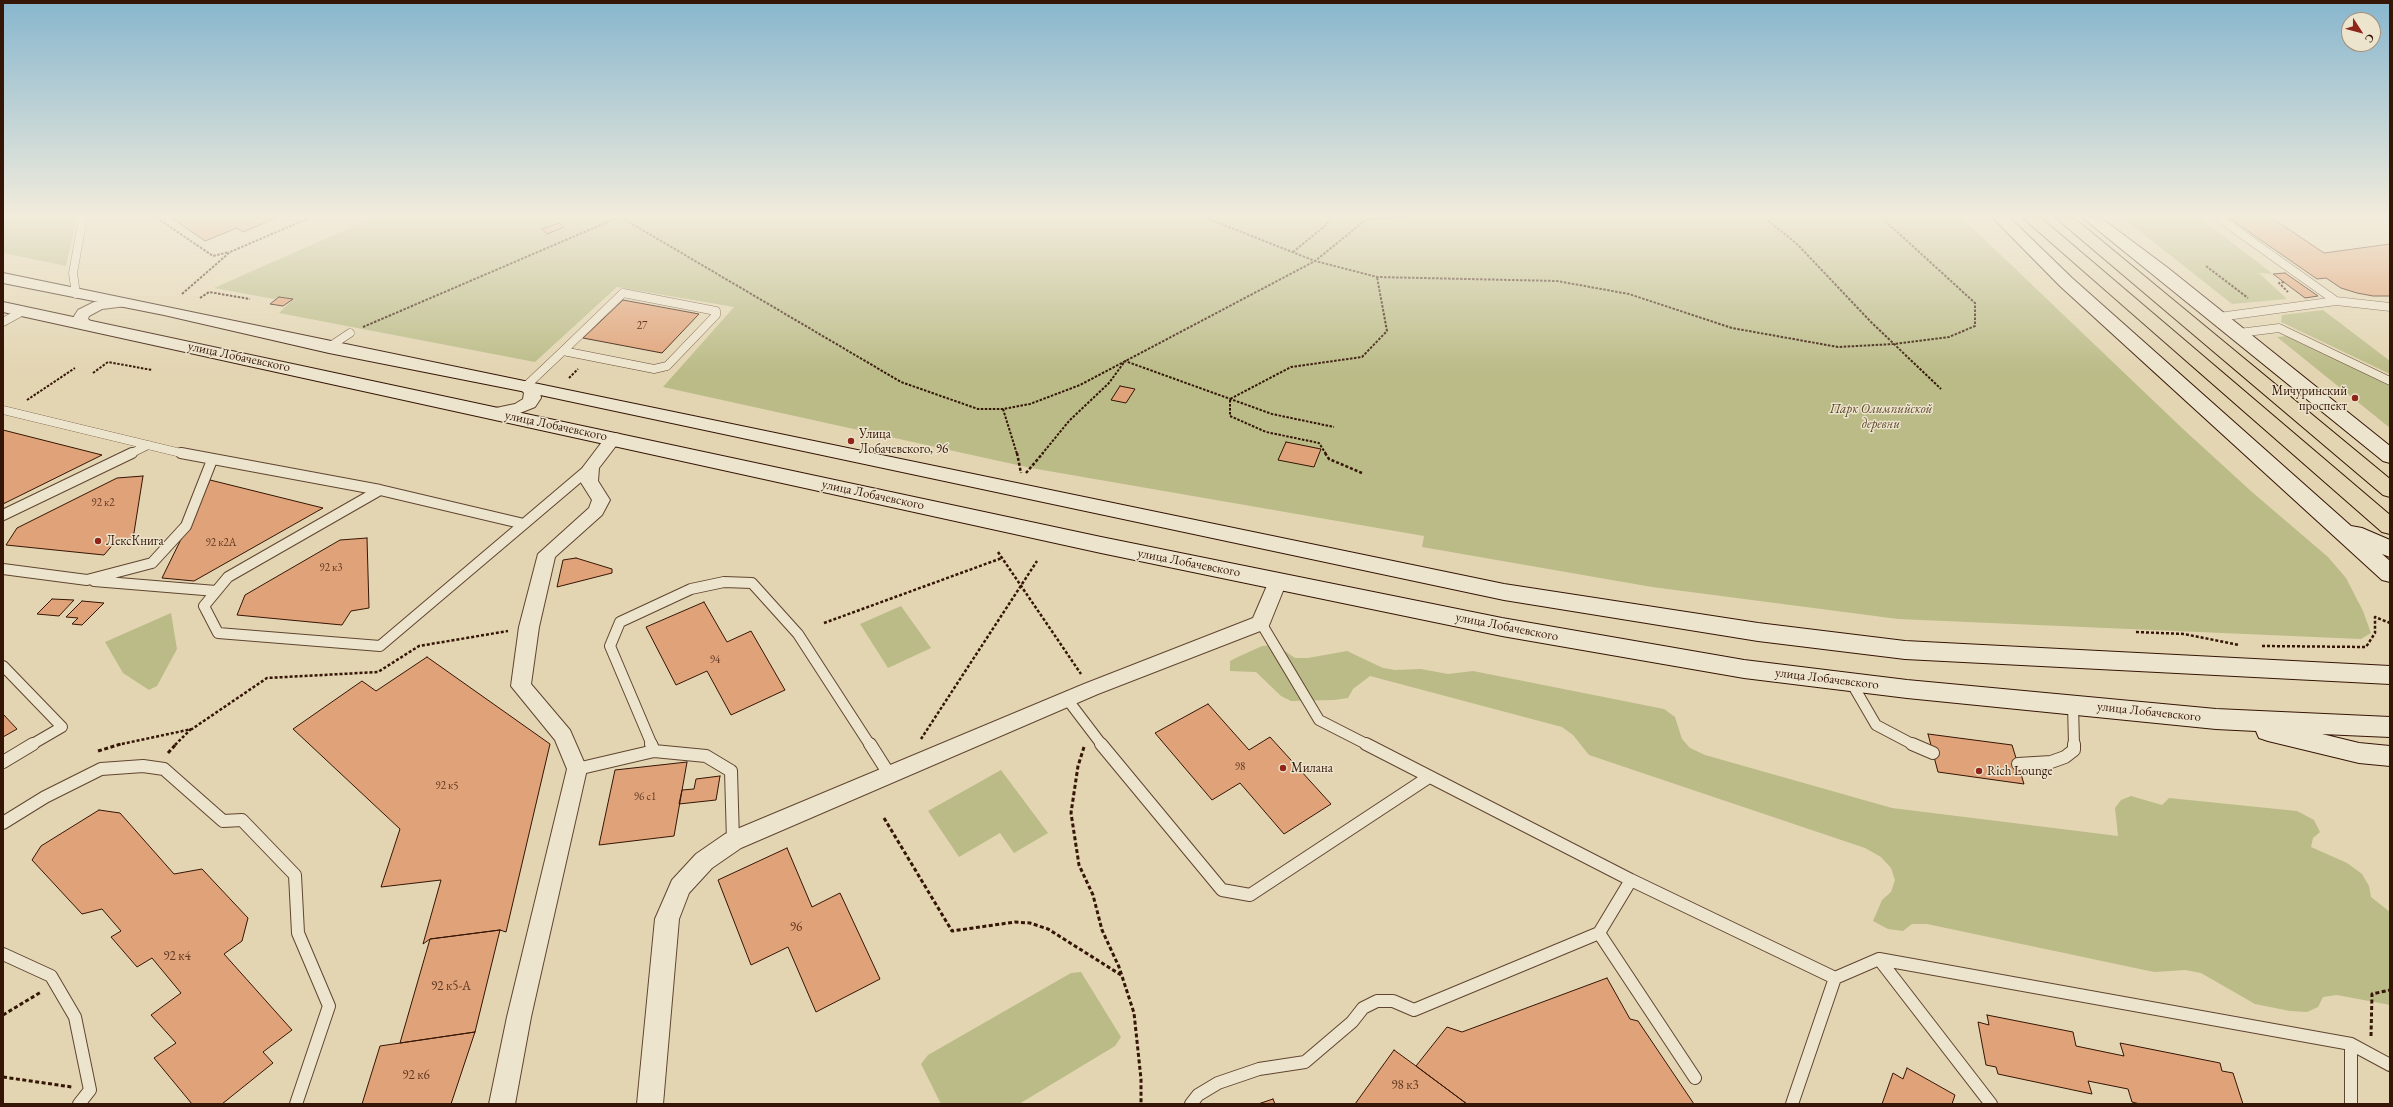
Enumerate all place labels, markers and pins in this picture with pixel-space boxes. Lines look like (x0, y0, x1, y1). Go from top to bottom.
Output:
place label: Мичуринский проспект (2271, 383, 2347, 414)
marker: Мичуринский проспект (2350, 393, 2360, 403)
place label: Улица Лобачевского, 96 (859, 426, 948, 457)
marker: Улица Лобачевского, 96 (846, 436, 856, 446)
place label: ЛексКнига (106, 533, 164, 549)
marker: ЛексКнига (93, 536, 103, 546)
place label: Милана (1291, 760, 1333, 776)
marker: Милана (1278, 763, 1288, 773)
place label: Rich Lounge (1987, 763, 2053, 779)
marker: Rich Lounge (1974, 766, 1984, 776)

